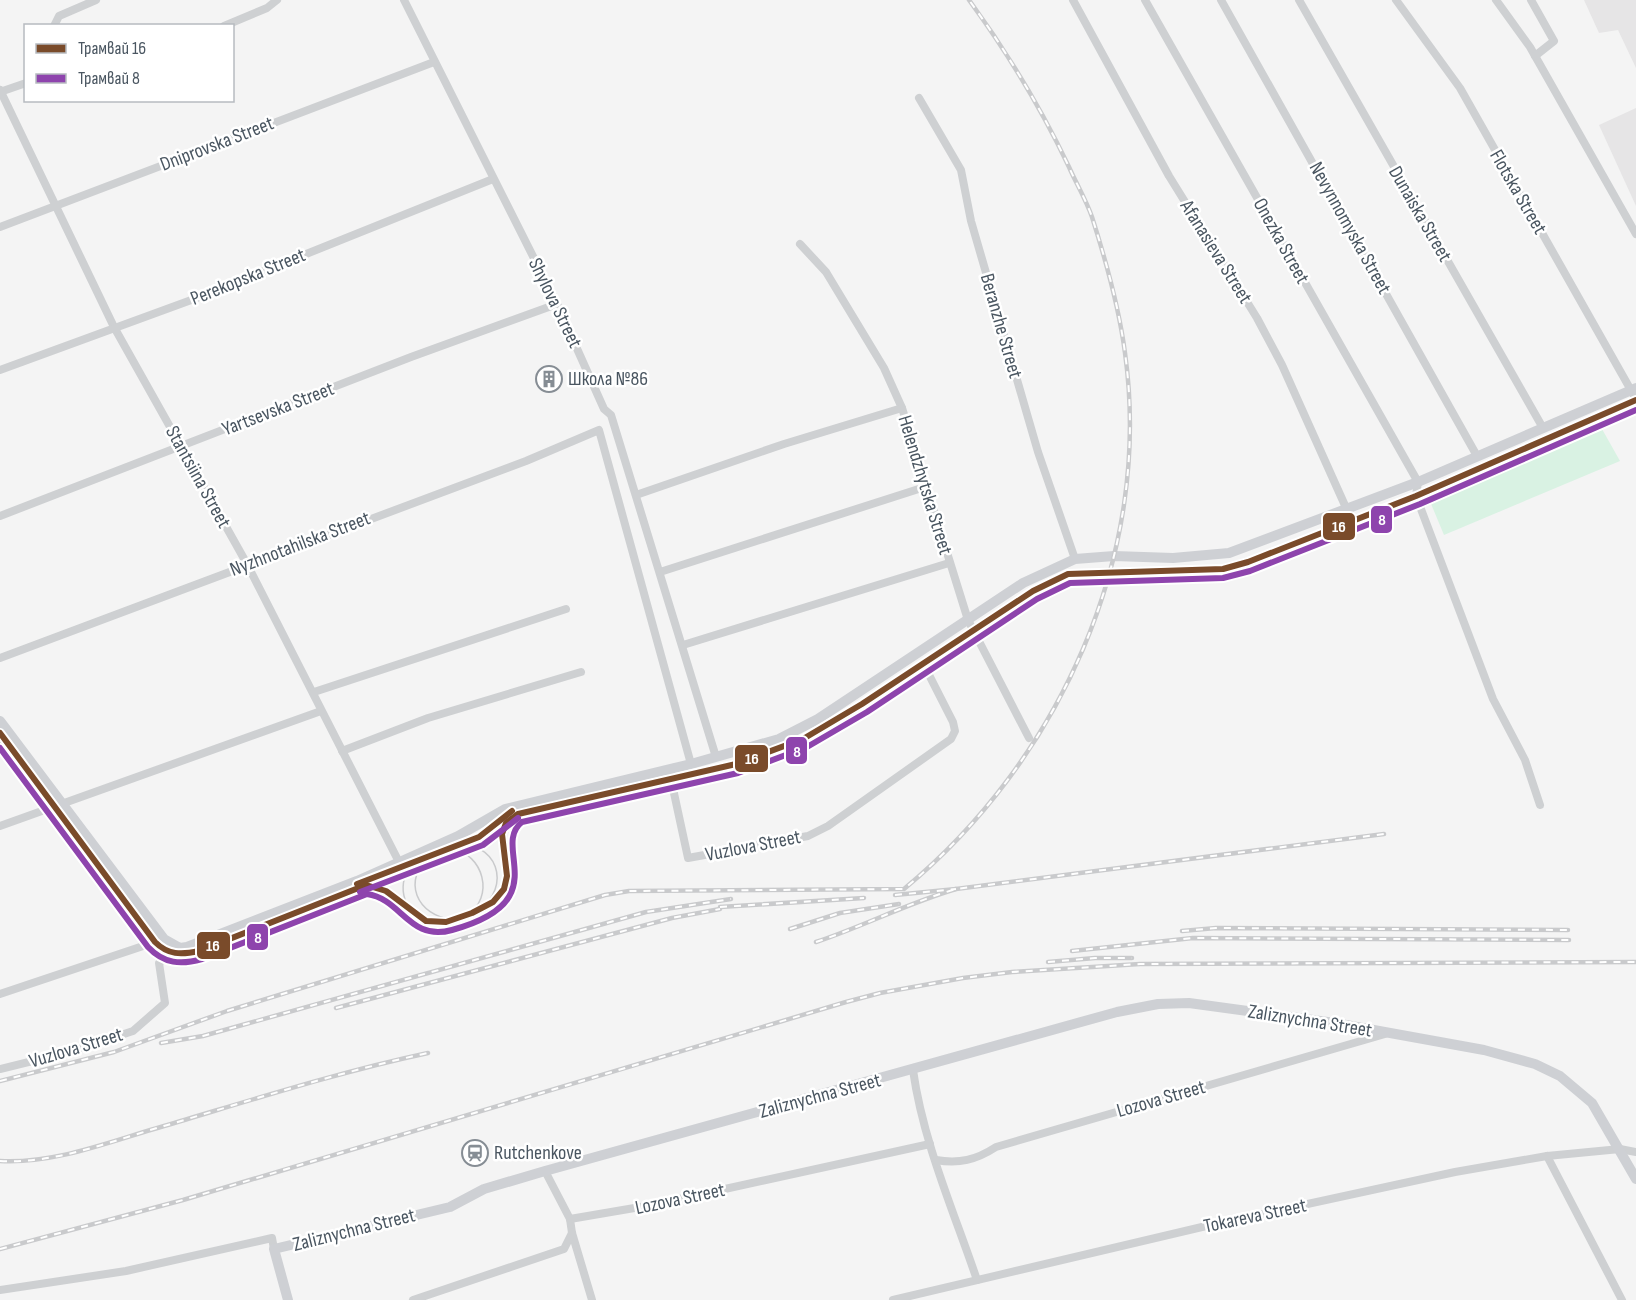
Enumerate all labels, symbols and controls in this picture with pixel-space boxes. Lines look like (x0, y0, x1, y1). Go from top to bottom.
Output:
legend (24, 24, 234, 102)
text: Трамвай 16 (78, 38, 146, 59)
text: Трамвай 8 (78, 68, 140, 89)
street label: Dniprovska Street (157, 111, 277, 177)
street label: Flotska Street (1484, 146, 1552, 238)
street label: Nevynnomyska Street (1304, 158, 1396, 298)
street label: Dunaiska Street (1383, 162, 1457, 266)
street label: Onezka Street (1248, 194, 1314, 288)
street label: Afanasieva Street (1174, 195, 1257, 308)
street label: Perekopska Street (187, 243, 309, 311)
street label: Shylova Street (523, 254, 587, 352)
street label: Beranzhe Street (975, 271, 1027, 381)
building icon: Школа №86 (534, 364, 564, 394)
place label: Школа №86 (568, 367, 648, 391)
street label: Yartsevska Street (219, 377, 337, 441)
street label: Helendzhytska Street (892, 413, 958, 557)
street label: Stantsiina Street (160, 422, 236, 532)
line badge: 8 (1370, 505, 1393, 534)
street label: Nyzhnotahilska Street (227, 506, 373, 582)
text: 8 (1378, 511, 1386, 530)
line badge: 16 (1322, 512, 1356, 541)
text: 16 (1332, 518, 1346, 537)
line badge: 8 (785, 736, 808, 765)
text: 8 (793, 743, 801, 762)
line badge: 16 (734, 744, 769, 773)
text: 16 (745, 750, 759, 769)
street label: Vuzlova Street (703, 825, 803, 867)
line badge: 8 (246, 923, 269, 951)
text: 8 (254, 929, 262, 948)
line badge: 16 (196, 931, 231, 960)
text: 16 (206, 937, 220, 956)
street label: Zaliznychna Street (1246, 999, 1374, 1043)
street label: Vuzlova Street (26, 1022, 126, 1074)
street label: Zaliznychna Street (756, 1068, 884, 1124)
street label: Lozova Street (1114, 1075, 1208, 1123)
station icon: Rutchenkove (460, 1138, 490, 1168)
place label: Rutchenkove (494, 1141, 582, 1165)
street label: Lozova Street (633, 1178, 727, 1220)
street label: Tokareva Street (1202, 1193, 1308, 1239)
street label: Zaliznychna Street (290, 1203, 418, 1257)

